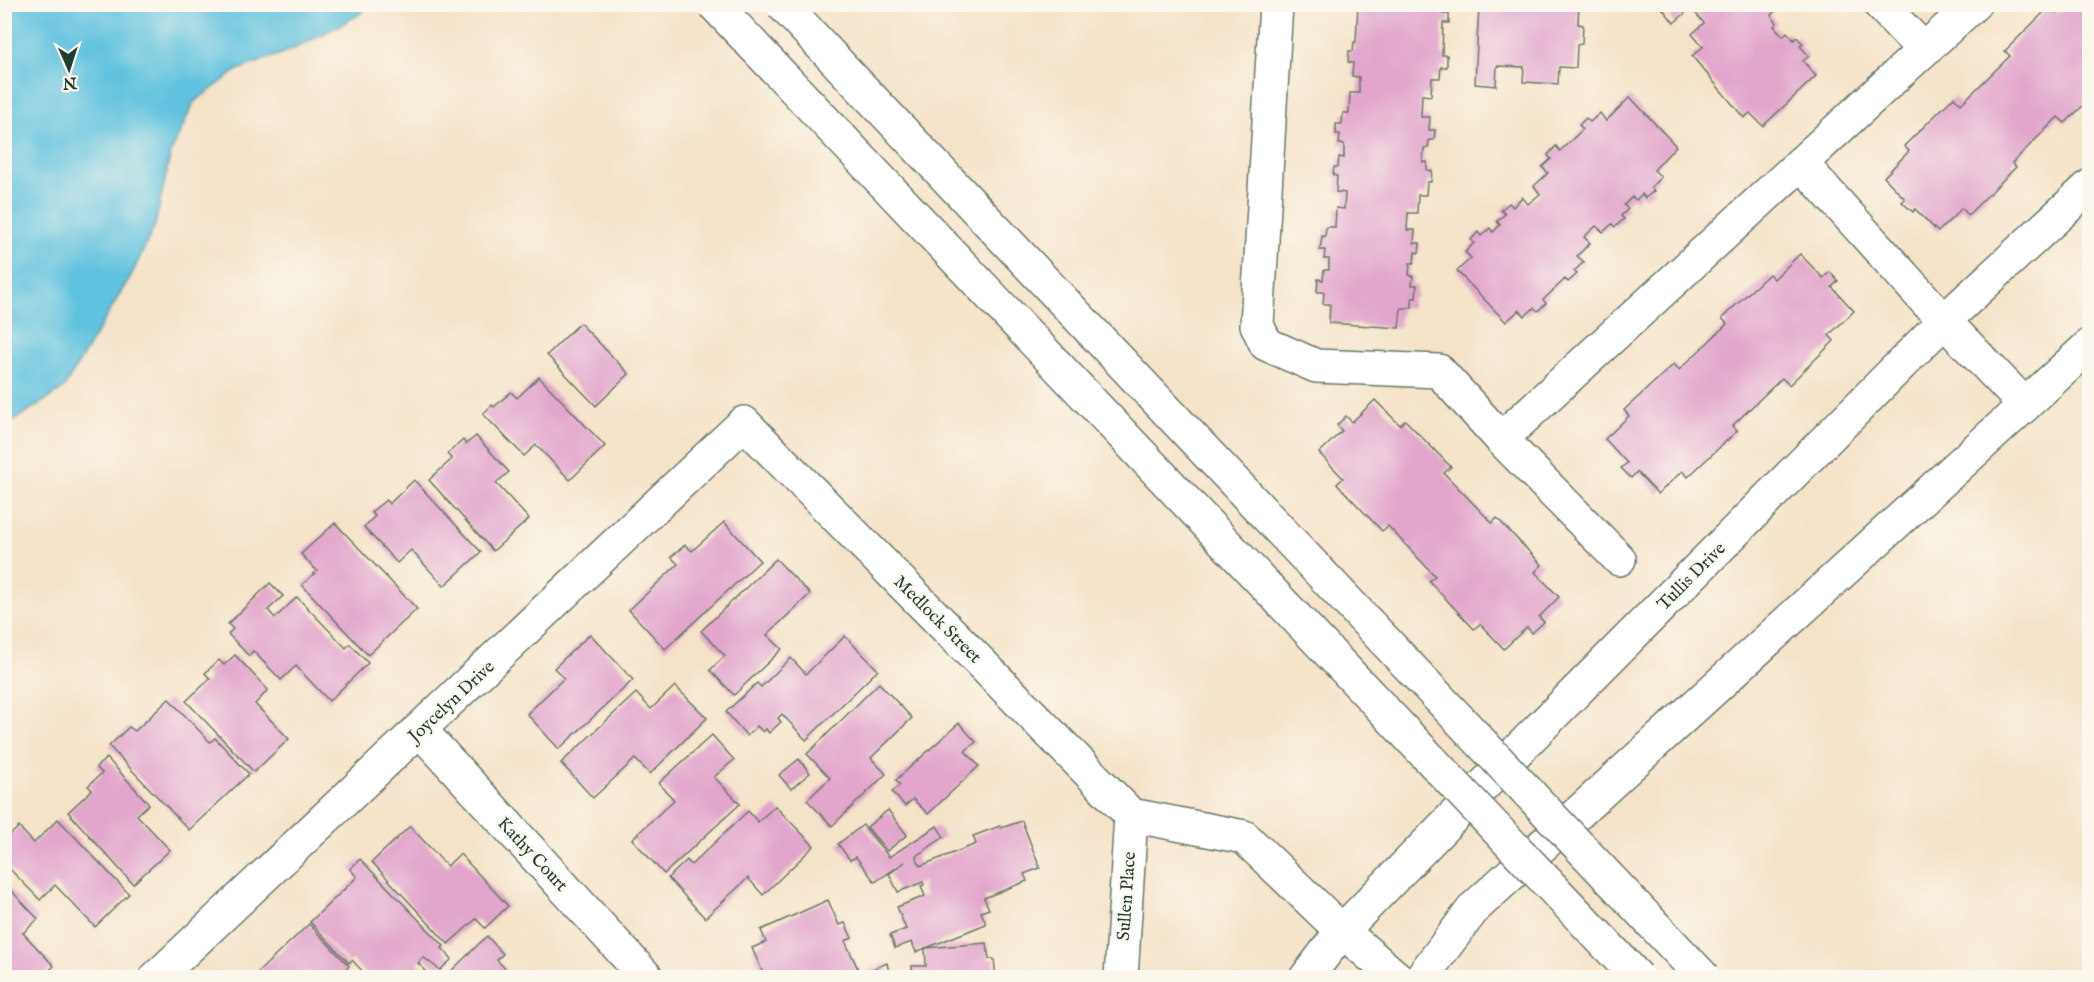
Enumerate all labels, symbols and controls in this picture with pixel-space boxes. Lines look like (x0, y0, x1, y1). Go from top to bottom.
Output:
north arrow (39, 39, 99, 99)
text: N (62, 72, 78, 92)
street label: Tullis Drive (1653, 538, 1731, 616)
street label: Medlock Street (888, 571, 986, 669)
street label: Joycelyn Drive (402, 656, 500, 749)
street label: Kathy Court (492, 813, 572, 897)
street label: Sullen Place (1113, 851, 1142, 941)

